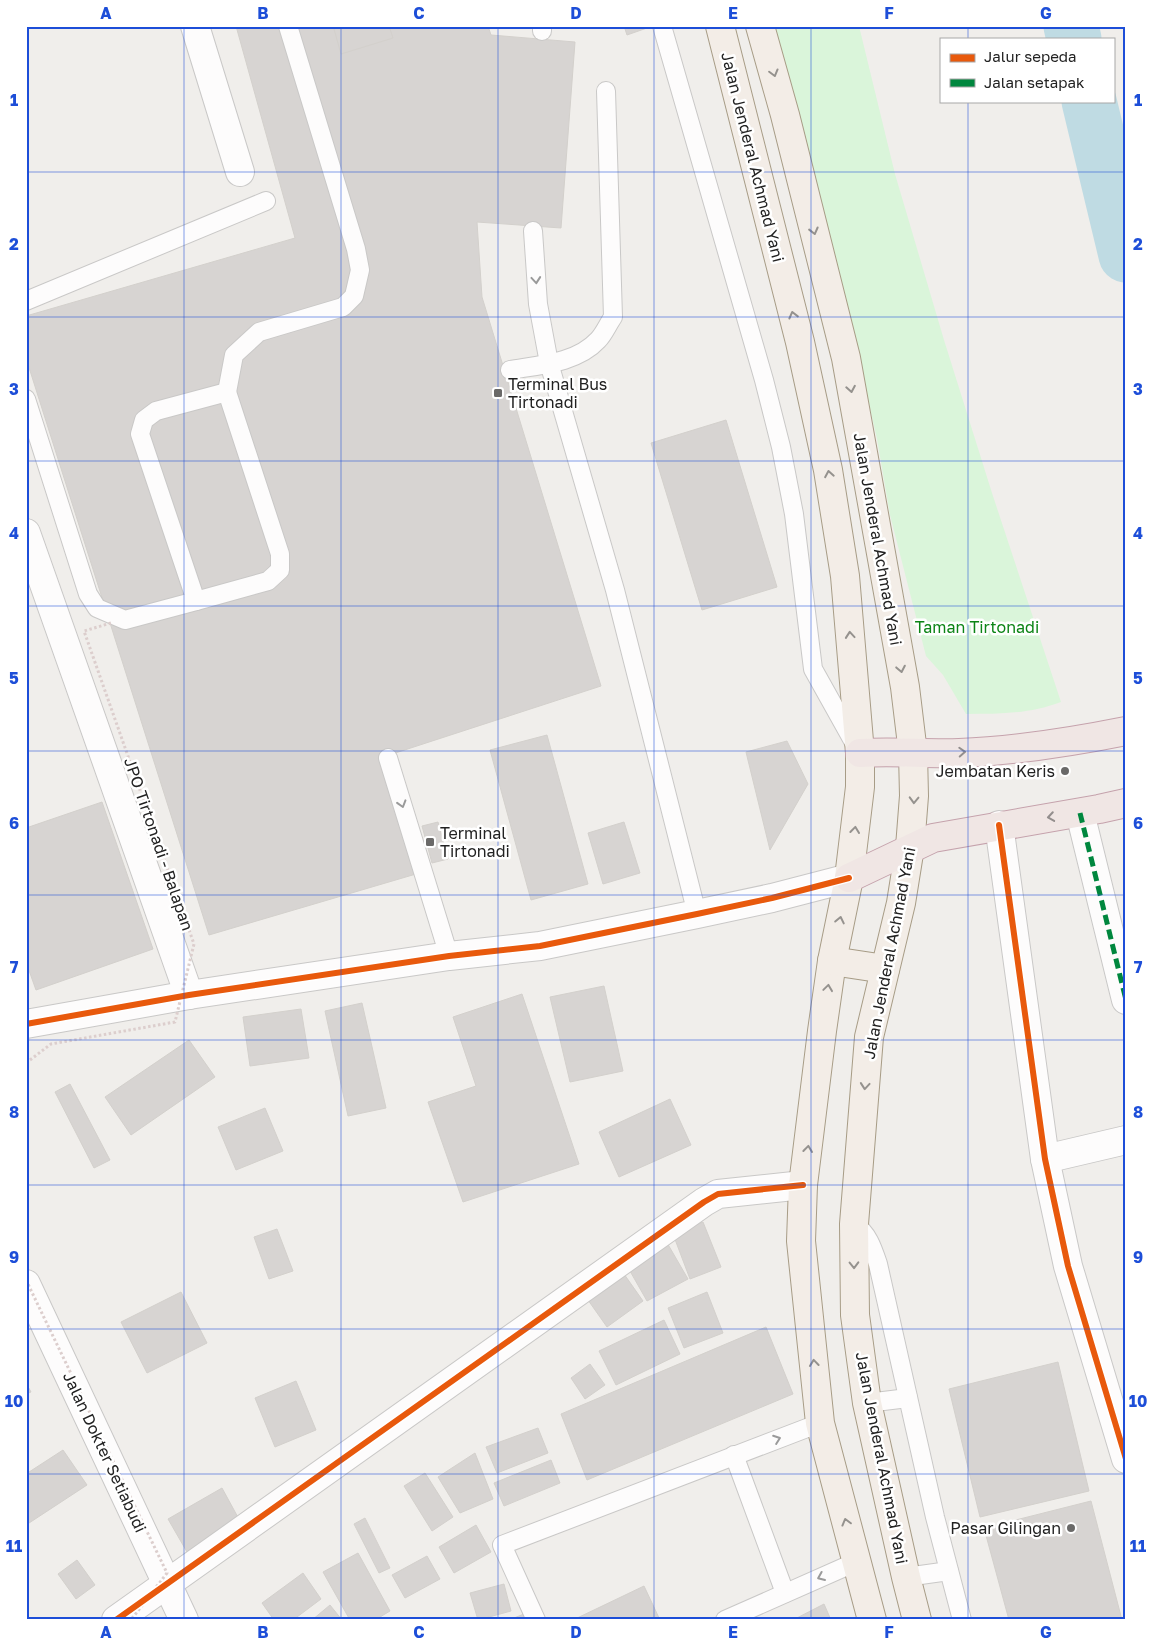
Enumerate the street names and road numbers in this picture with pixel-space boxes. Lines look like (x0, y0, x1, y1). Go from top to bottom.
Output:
street label: Jalan Jenderal Achmad Yani (717, 50, 789, 264)
street label: Jalan Jenderal Achmad Yani (849, 431, 907, 647)
street label: JPO Tirtonadi - Balapan (120, 755, 198, 933)
street label: Jalan Jenderal Achmad Yani (859, 845, 919, 1061)
street label: Jalan Jenderal Achmad Yani (852, 1350, 912, 1566)
street label: Jalan Dokter Setiabudi (59, 1369, 151, 1535)

